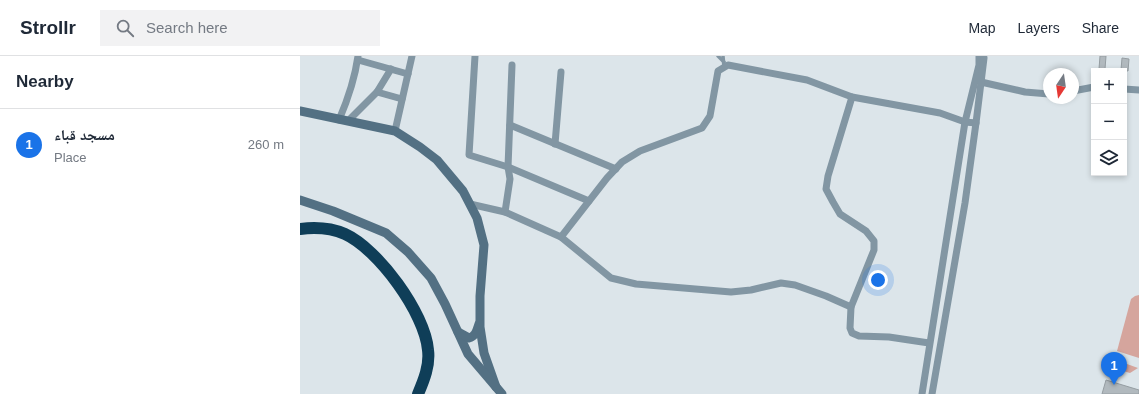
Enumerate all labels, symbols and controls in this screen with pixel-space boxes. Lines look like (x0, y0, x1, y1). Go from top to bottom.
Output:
search box (100, 10, 380, 46)
text: Strollr (20, 17, 76, 38)
icon: search (114, 17, 136, 39)
text: Search here (146, 19, 228, 36)
text: Map (968, 20, 996, 36)
text: Layers (1018, 20, 1060, 36)
text: Share (1082, 20, 1119, 36)
north arrow (1043, 68, 1079, 104)
map controls (1091, 68, 1127, 176)
button: + (1091, 68, 1127, 104)
text: Nearby (16, 72, 74, 91)
button: − (1091, 104, 1127, 140)
text: مسجد قباء (54, 126, 115, 143)
text: 1 (25, 137, 33, 152)
text: 260 m (248, 137, 284, 152)
button: layers (1091, 140, 1127, 176)
text: Place (54, 150, 87, 165)
your location (868, 270, 888, 290)
pin: 1 (1101, 352, 1127, 385)

